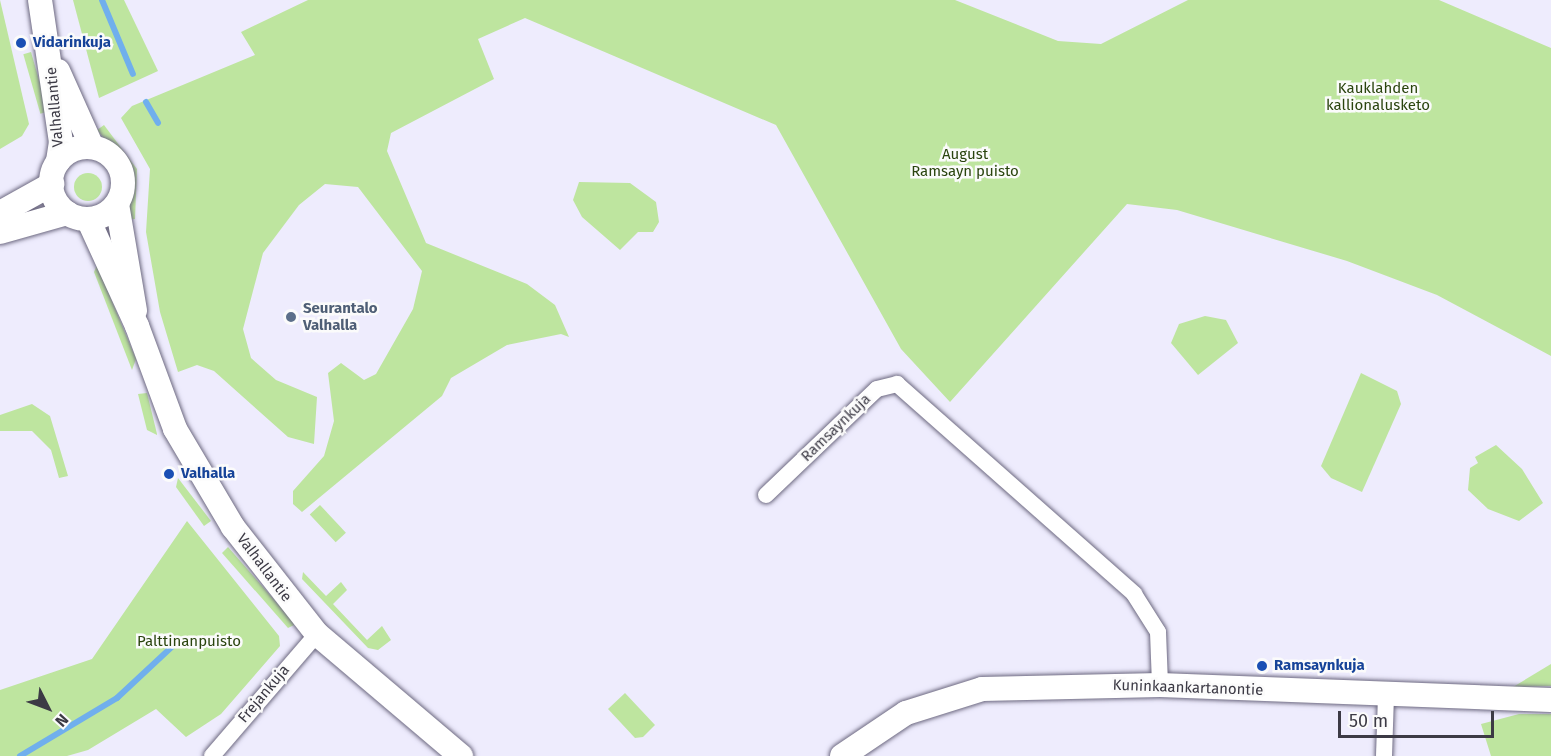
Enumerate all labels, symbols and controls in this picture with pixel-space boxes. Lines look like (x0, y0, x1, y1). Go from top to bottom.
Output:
place label: Vidarinkuja (33, 34, 111, 52)
marker: Vidarinkuja (14, 36, 28, 50)
street label: Valhallantie (43, 66, 67, 148)
park label: Kauklahden kallionalusketo (1326, 79, 1430, 114)
park label: August Ramsayn puisto (911, 145, 1019, 180)
place label: Seurantalo Valhalla (303, 299, 378, 334)
marker: Seurantalo Valhalla (284, 310, 298, 324)
street label: Ramsaynkuja (798, 390, 874, 466)
place label: Valhalla (181, 465, 235, 483)
marker: Valhalla (162, 467, 176, 481)
street label: Valhallantie (233, 530, 295, 606)
park label: Palttinanpuisto (137, 633, 241, 651)
place label: Ramsaynkuja (1274, 657, 1365, 675)
marker: Ramsaynkuja (1255, 659, 1269, 673)
street label: Frejankuja (235, 661, 293, 727)
street label: Kuninkaankartanontie (1112, 676, 1264, 700)
north arrow (18, 678, 78, 738)
scale bar (1341, 699, 1497, 737)
text: N (51, 710, 72, 731)
text: 50 m (1349, 710, 1388, 732)

